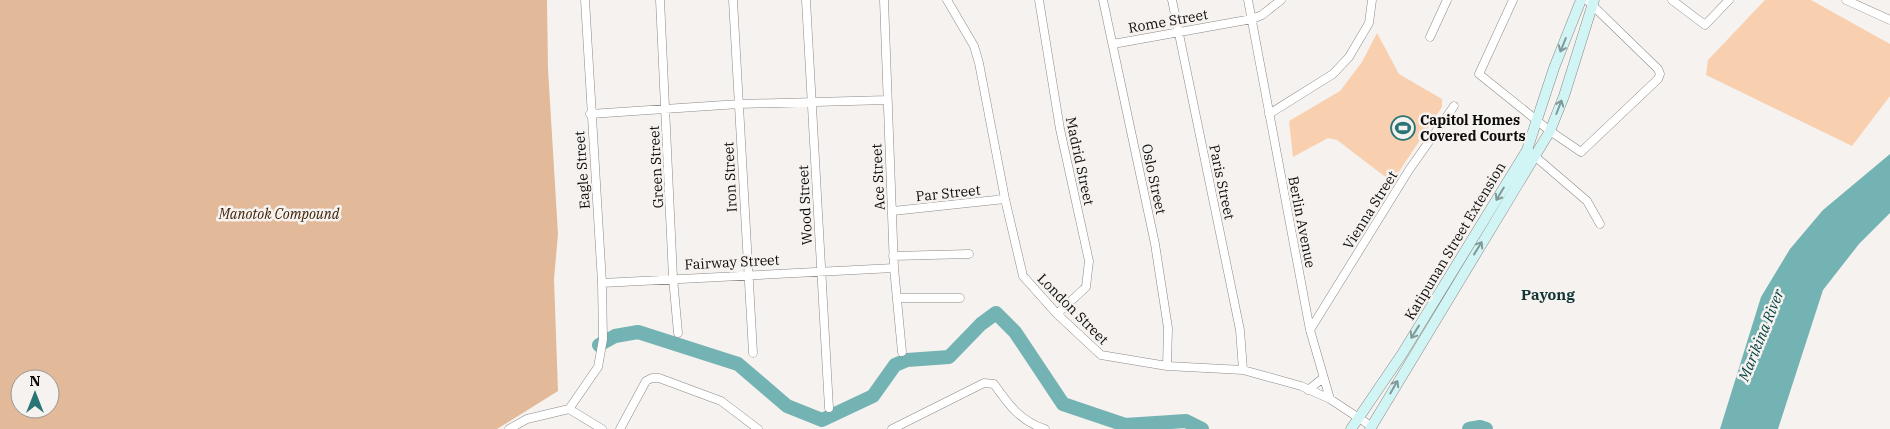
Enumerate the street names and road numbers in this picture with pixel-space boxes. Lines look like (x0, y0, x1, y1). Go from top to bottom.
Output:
street label: Rome Street (1127, 5, 1209, 37)
street label: Madrid Street (1062, 115, 1098, 207)
street label: Green Street (645, 125, 667, 209)
street label: Eagle Street (570, 130, 594, 210)
street label: Iron Street (719, 141, 741, 213)
street label: Oslo Street (1138, 142, 1170, 216)
street label: Ace Street (867, 143, 889, 211)
street label: Paris Street (1205, 143, 1239, 221)
street label: Katipunan Street Extension (1401, 159, 1509, 323)
street label: Wood Street (794, 164, 816, 245)
street label: Vienna Street (1339, 167, 1401, 253)
street label: Berlin Avenue (1284, 175, 1320, 269)
street label: Par Street (915, 181, 981, 205)
street label: Fairway Street (684, 251, 780, 273)
street label: London Street (1034, 270, 1112, 348)

